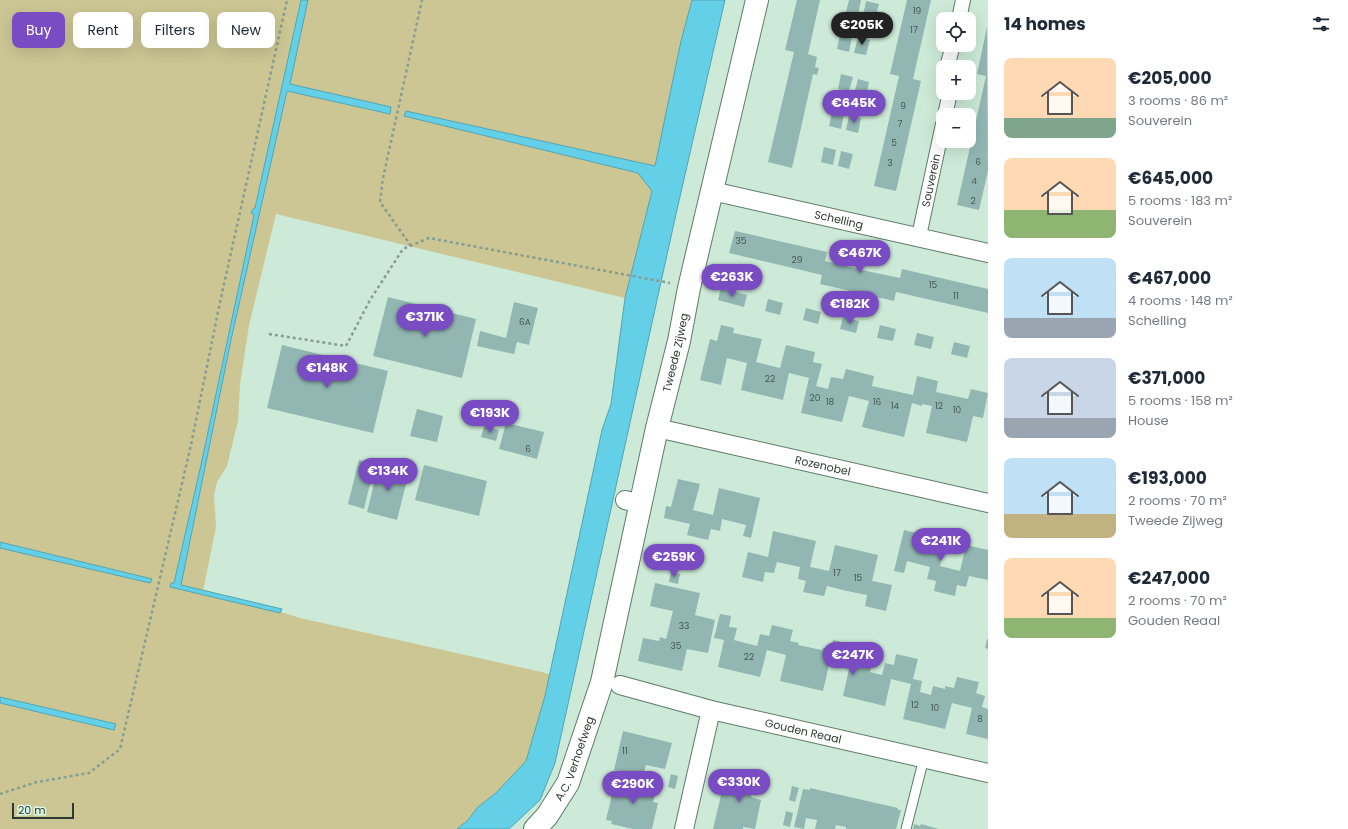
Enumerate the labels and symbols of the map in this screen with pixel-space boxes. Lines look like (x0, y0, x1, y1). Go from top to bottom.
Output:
house number: 19 (913, 5, 922, 17)
pin: €205K (834, 12, 890, 46)
house number: 17 (910, 24, 918, 36)
pin: €645K (826, 90, 882, 124)
house number: 9 (900, 100, 906, 112)
house number: 7 (898, 118, 903, 130)
house number: 5 (891, 137, 897, 149)
street label: Souverein (917, 152, 944, 208)
house number: 6 (975, 156, 981, 168)
house number: 3 (887, 157, 893, 169)
house number: 4 (971, 175, 977, 187)
house number: 2 (970, 195, 976, 207)
street label: Schelling (813, 206, 865, 233)
house number: 35 (736, 235, 747, 247)
pin: €467K (832, 240, 888, 274)
house number: 29 (792, 254, 803, 266)
pin: €263K (704, 264, 760, 298)
house number: 15 (929, 279, 938, 291)
house number: 11 (953, 290, 959, 302)
pin: €182K (822, 291, 878, 325)
pin: €371K (397, 304, 453, 338)
street label: Tweede Zijweg (658, 312, 692, 394)
house number: 6A (519, 316, 531, 328)
pin: €148K (299, 355, 355, 389)
house number: 22 (765, 373, 775, 385)
house number: 20 (810, 392, 821, 404)
house number: 18 (826, 396, 835, 408)
house number: 16 (873, 396, 882, 408)
pin: €193K (462, 400, 518, 434)
house number: 14 (891, 400, 900, 412)
house number: 12 (935, 400, 943, 412)
house number: 10 (953, 404, 962, 416)
house number: 6 (525, 443, 531, 455)
street label: Rozenobel (793, 452, 852, 480)
pin: €134K (360, 458, 416, 492)
pin: €241K (913, 528, 969, 562)
pin: €259K (646, 544, 702, 578)
house number: 17 (833, 567, 841, 579)
house number: 15 (854, 572, 863, 584)
house number: 33 (679, 620, 689, 632)
house number: 35 (671, 640, 682, 652)
pin: €247K (825, 642, 881, 676)
house number: 22 (744, 651, 754, 663)
house number: 12 (911, 699, 919, 711)
house number: 10 (931, 702, 940, 714)
house number: 8 (977, 713, 983, 725)
street label: A.C. Verhoefweg (551, 714, 598, 804)
street label: Gouden Reaal (763, 715, 843, 747)
house number: 11 (622, 745, 628, 757)
pin: €330K (711, 769, 767, 803)
pin: €290K (605, 771, 661, 805)
scale bar (12, 801, 74, 820)

